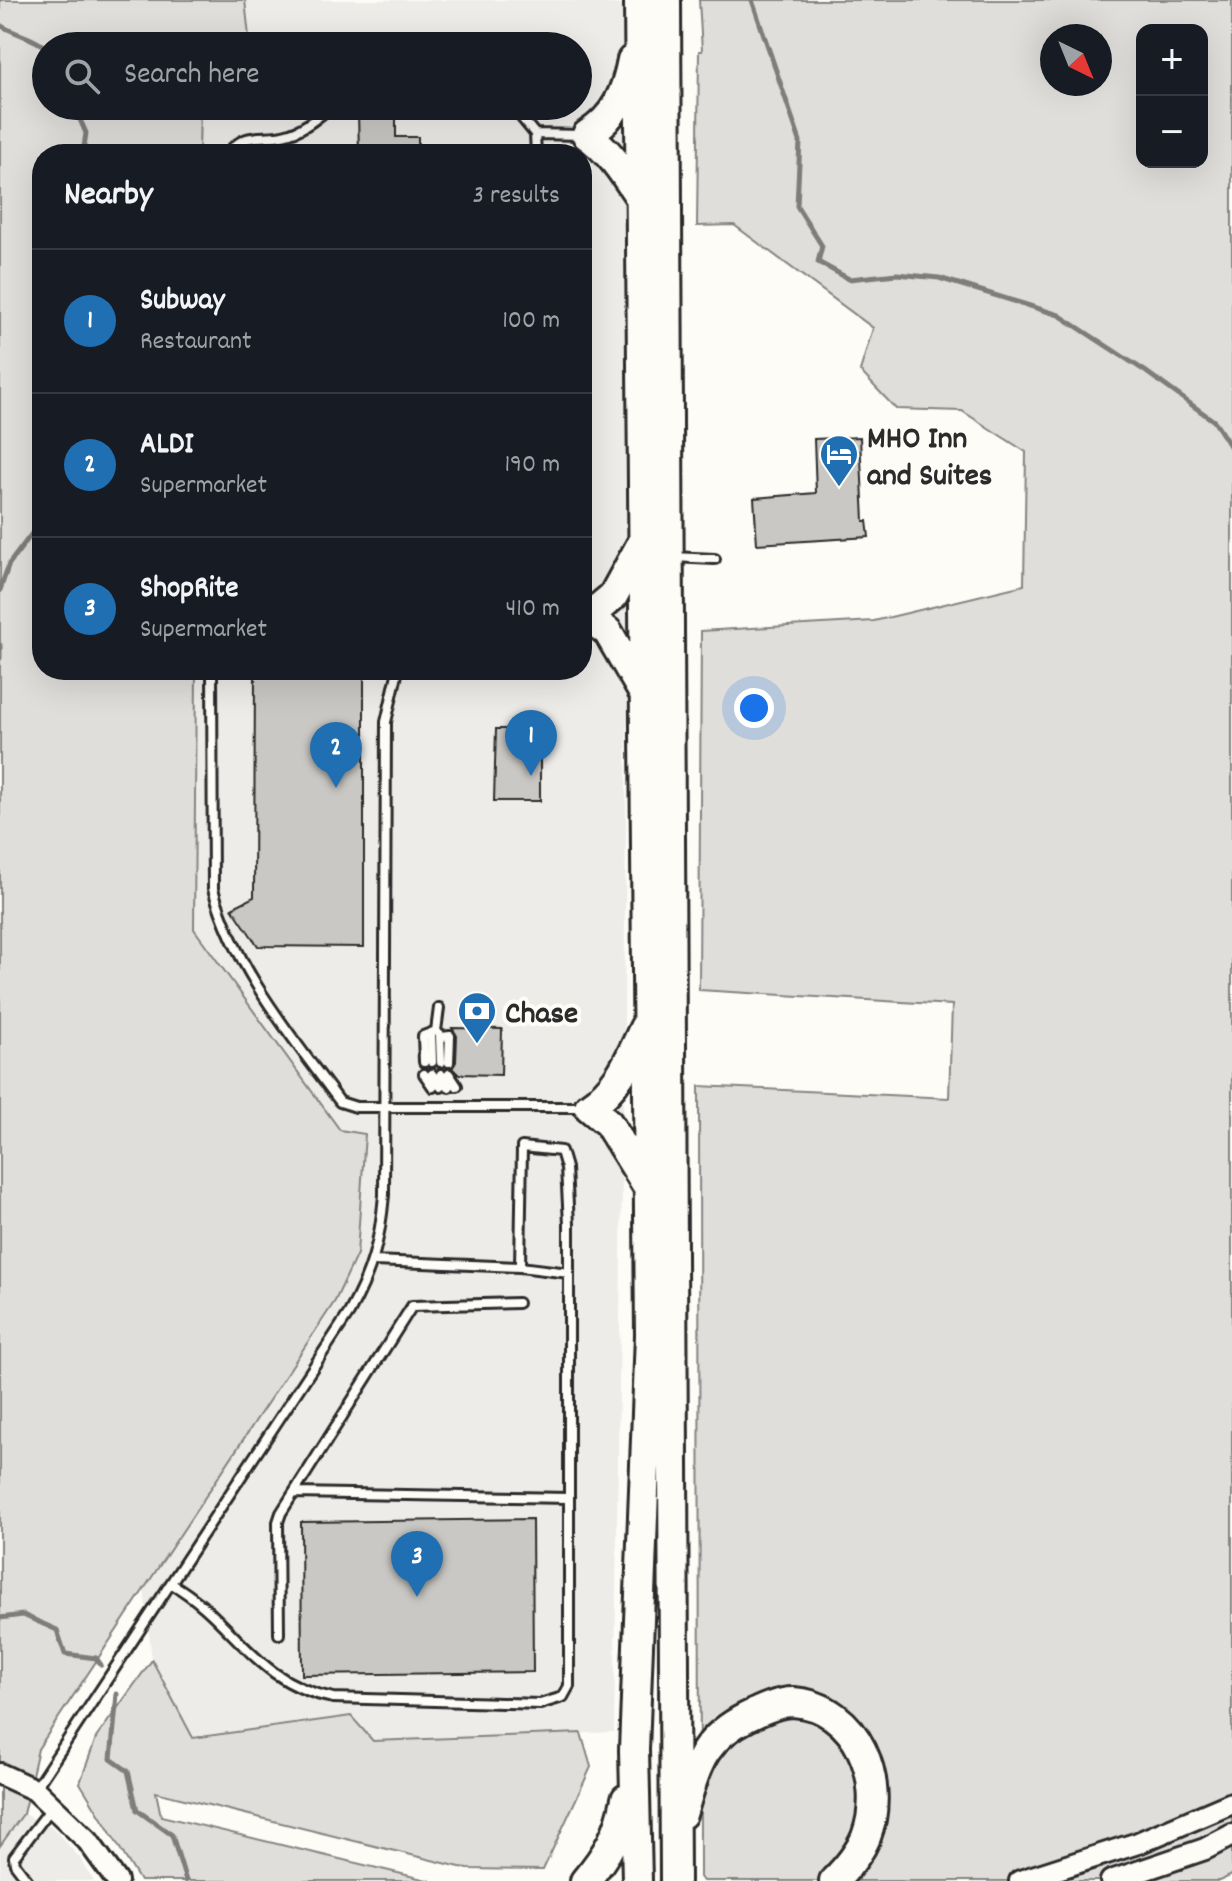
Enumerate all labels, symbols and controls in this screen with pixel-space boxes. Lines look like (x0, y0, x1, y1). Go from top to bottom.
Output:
north arrow (1040, 24, 1112, 96)
map controls (1136, 24, 1208, 168)
button: + (1136, 24, 1208, 96)
search box (32, 32, 592, 120)
icon: search (60, 54, 104, 98)
text: Search here (124, 55, 260, 98)
button: − (1136, 96, 1208, 168)
text: Nearby (64, 172, 153, 221)
text: 3 results (473, 178, 560, 215)
text: Subway (140, 281, 225, 324)
text: 1 (87, 303, 93, 340)
text: 100 m (502, 303, 560, 340)
text: Restaurant (140, 324, 252, 361)
place label: MHO Inn and Suites (867, 418, 992, 501)
text: ALDI (140, 425, 193, 468)
hotel icon: MHO Inn and Suites (818, 433, 860, 488)
text: 2 (84, 447, 96, 484)
text: 190 m (504, 447, 560, 484)
text: Supermarket (140, 468, 267, 505)
text: ShopRite (140, 569, 239, 612)
text: 3 (84, 591, 96, 628)
text: 410 m (506, 591, 560, 628)
text: Supermarket (140, 612, 267, 649)
your location (734, 688, 774, 728)
pin: 1 (505, 710, 557, 776)
pin: 2 (310, 722, 362, 788)
bank icon: Chase (456, 990, 498, 1045)
place label: Chase (505, 993, 578, 1039)
pin: 3 (391, 1531, 443, 1597)

